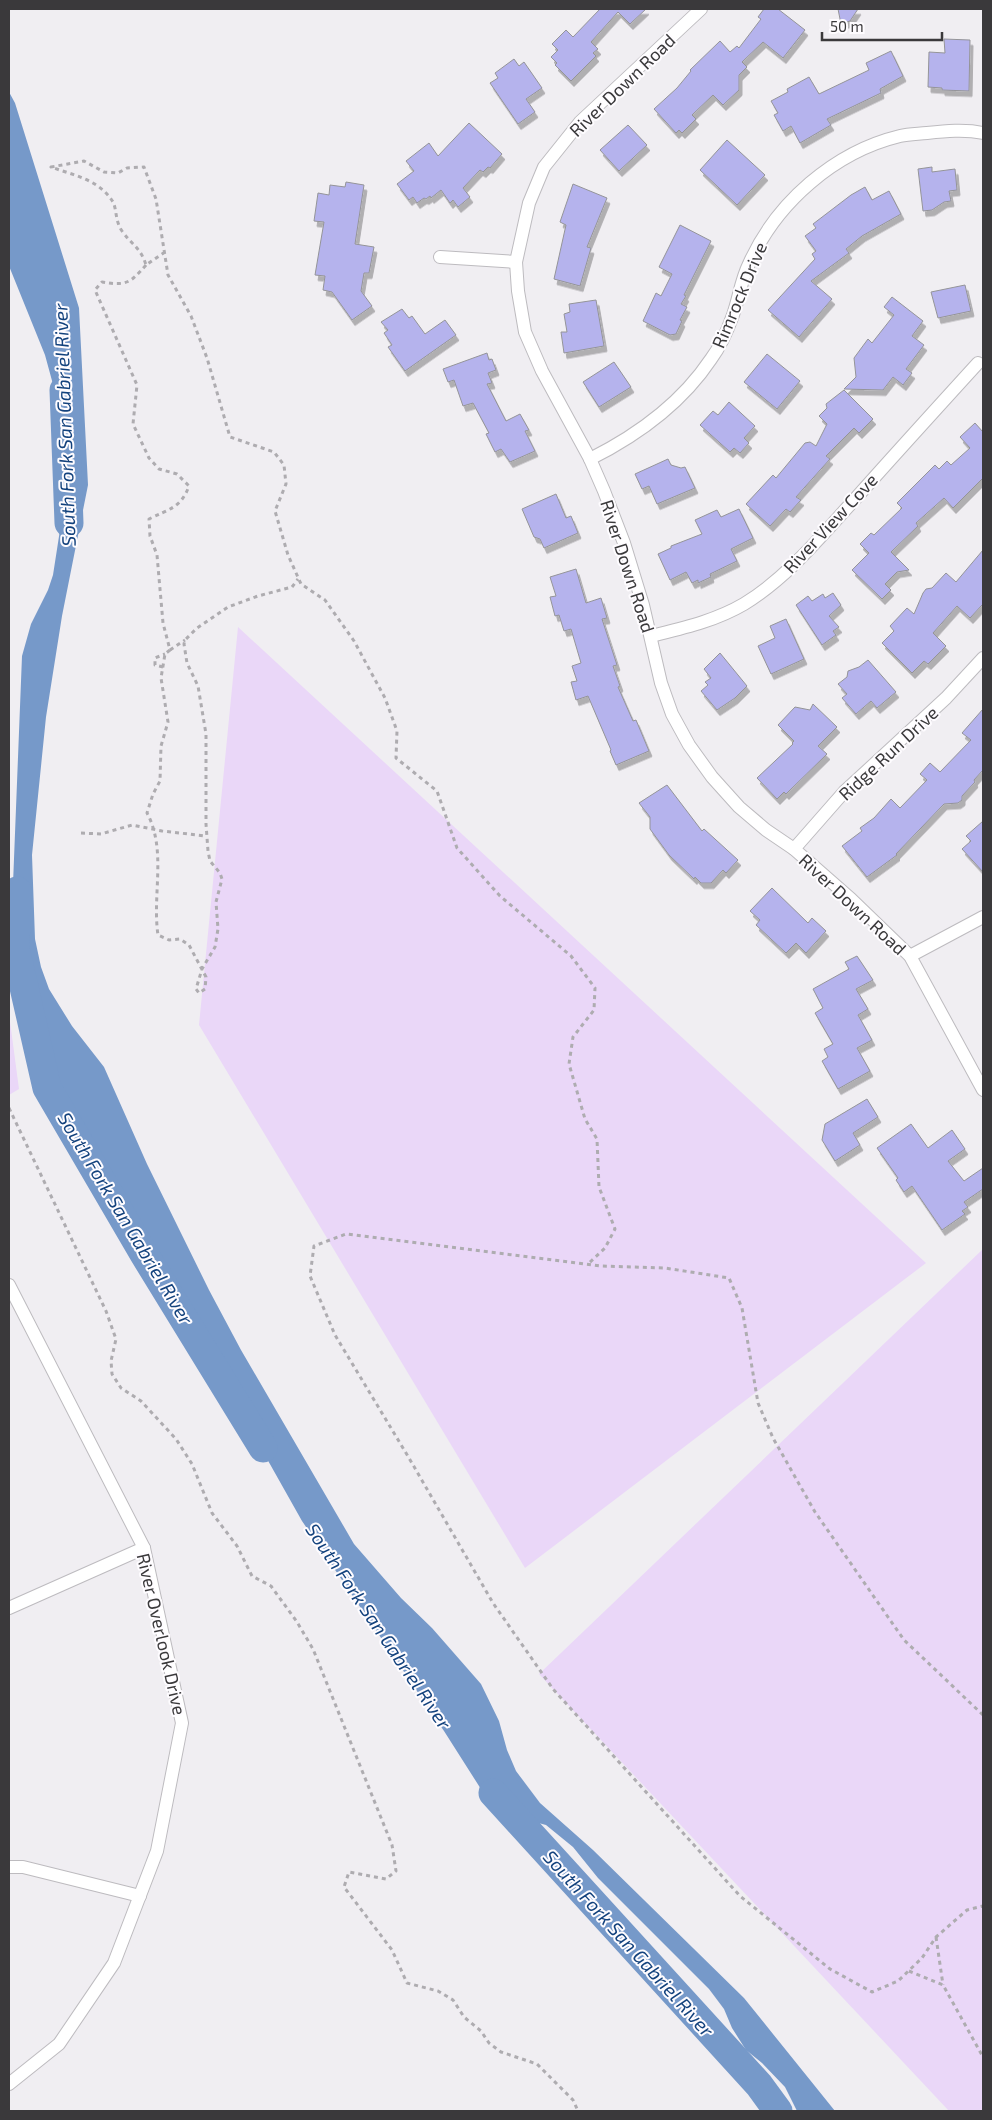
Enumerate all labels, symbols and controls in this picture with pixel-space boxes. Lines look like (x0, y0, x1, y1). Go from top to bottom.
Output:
scale bar (822, 10, 942, 42)
text: 50 m (830, 17, 864, 35)
street label: River Down Road (565, 29, 679, 141)
street label: Rimrock Drive (707, 239, 771, 351)
water label: South Fork San Gabriel River (48, 303, 80, 547)
street label: River View Cove (778, 469, 882, 577)
street label: River Down Road (596, 497, 660, 635)
street label: Ridge Run Drive (834, 701, 942, 805)
street label: River Down Road (795, 849, 911, 959)
water label: South Fork San Gabriel River (53, 1108, 199, 1329)
water label: South Fork San Gabriel River (301, 1519, 457, 1734)
street label: River Overlook Drive (133, 1551, 191, 1717)
water label: South Fork San Gabriel River (539, 1845, 719, 2041)

